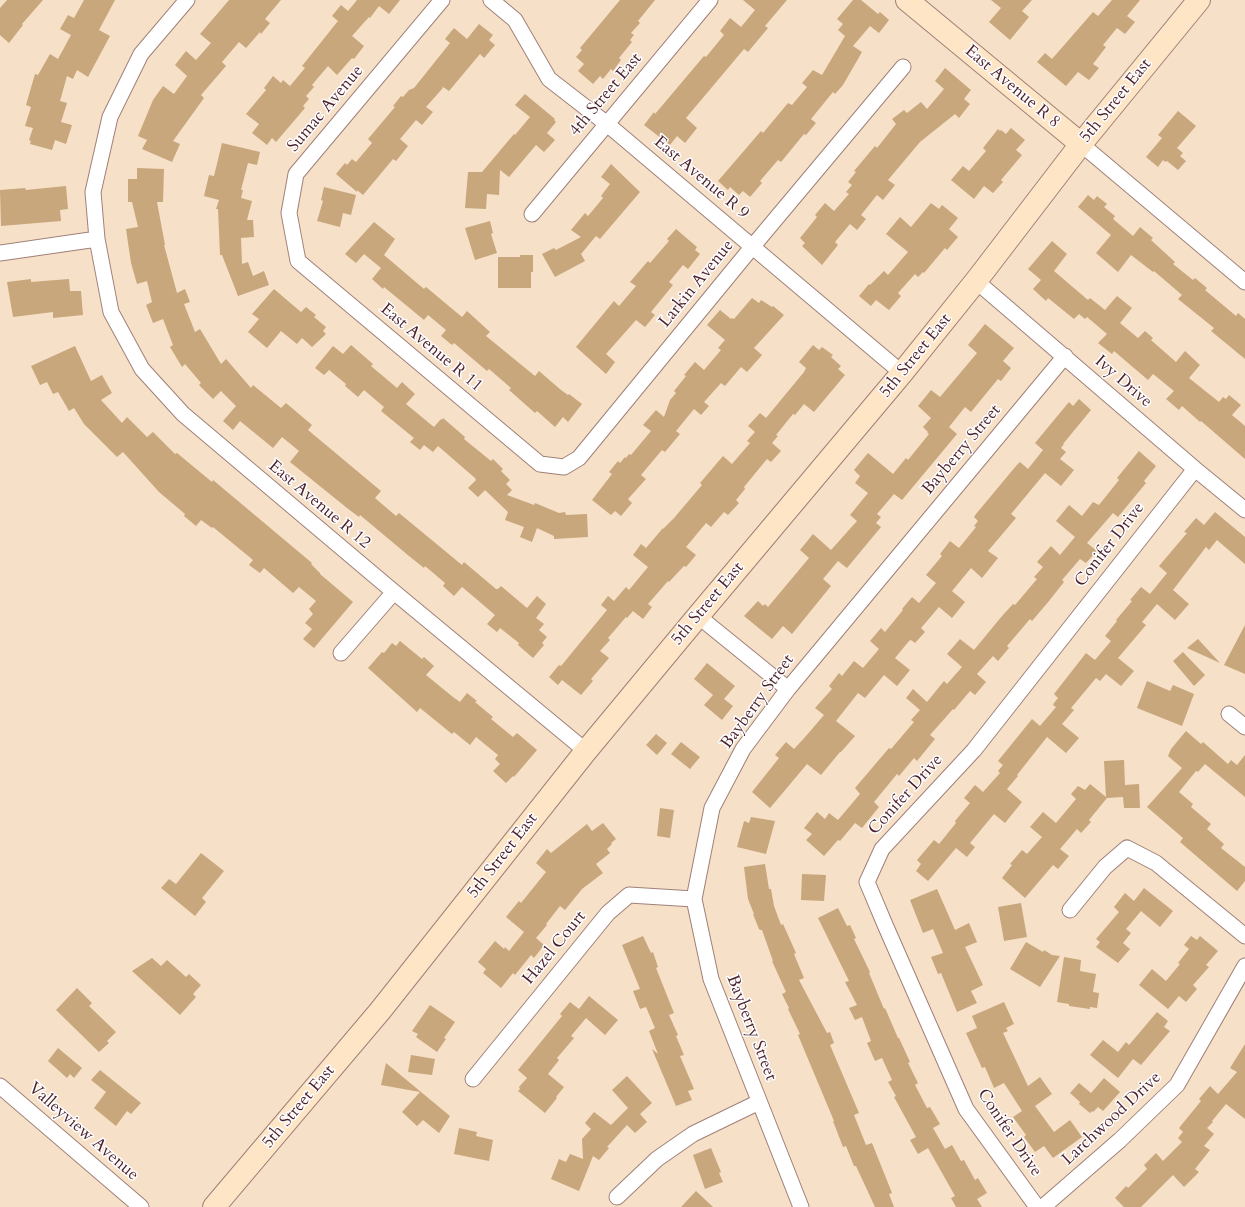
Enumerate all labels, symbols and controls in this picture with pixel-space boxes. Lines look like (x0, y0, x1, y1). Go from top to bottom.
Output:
street label: East Avenue R 8 (960, 41, 1064, 133)
street label: 4th Street East (565, 49, 647, 141)
street label: 5th Street East (1076, 55, 1156, 147)
street label: Sumac Avenue (284, 61, 368, 157)
street label: East Avenue R 9 (649, 132, 753, 224)
street label: Larkin Avenue (655, 236, 739, 332)
street label: East Avenue R 11 (376, 299, 486, 397)
street label: 5th Street East (876, 310, 956, 402)
street label: Ivy Drive (1090, 352, 1156, 412)
street label: Bayberry Street (918, 401, 1006, 499)
street label: East Avenue R 12 (264, 456, 374, 554)
street label: Conifer Drive (1071, 499, 1149, 591)
street label: 5th Street East (667, 558, 749, 650)
street label: Bayberry Street (717, 651, 799, 753)
street label: Conifer Drive (864, 750, 948, 840)
street label: 5th Street East (463, 809, 543, 903)
street label: Hazel Court (519, 907, 591, 989)
street label: Bayberry Street (721, 972, 781, 1084)
street label: 5th Street East (258, 1061, 340, 1153)
street label: Larchwood Drive (1058, 1068, 1166, 1170)
street label: Valleyview Avenue (24, 1079, 142, 1185)
street label: Conifer Drive (972, 1085, 1046, 1181)

